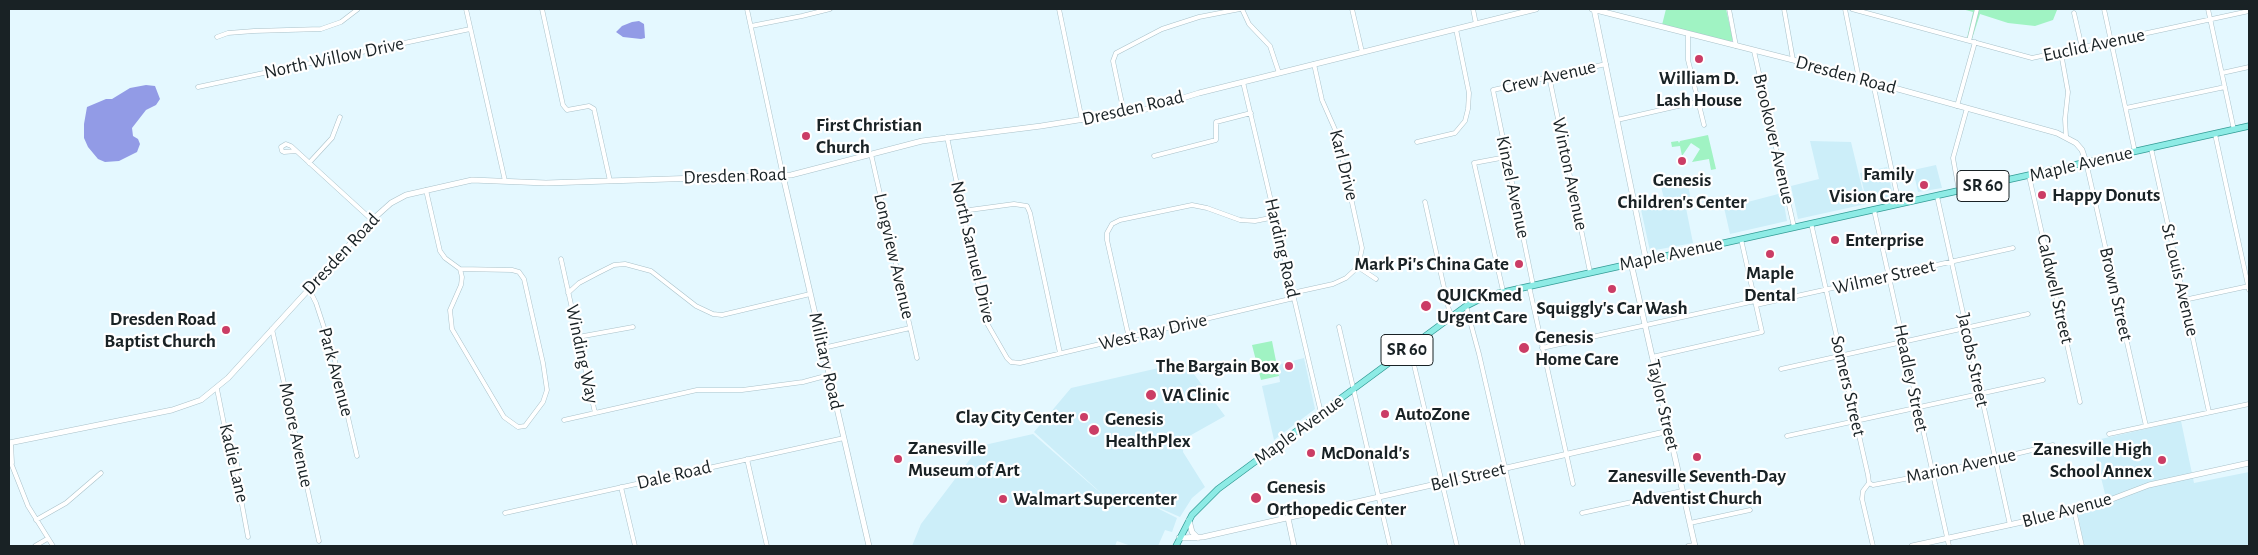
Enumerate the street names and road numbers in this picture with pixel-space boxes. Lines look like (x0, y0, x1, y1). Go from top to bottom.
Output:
street label: Euclid Avenue (2041, 23, 2147, 67)
street label: North Willow Drive (262, 32, 406, 84)
street label: Dresden Road (1793, 51, 1899, 99)
street label: Crew Avenue (1500, 55, 1598, 99)
street label: Brookover Avenue (1748, 71, 1800, 207)
street label: Dresden Road (1080, 85, 1186, 131)
street label: Winton Avenue (1547, 116, 1593, 232)
street label: Karl Drive (1324, 127, 1364, 203)
street label: Kinzel Avenue (1491, 134, 1535, 240)
street label: Maple Avenue (2027, 141, 2135, 187)
street label: Dresden Road (683, 163, 787, 189)
road number: SR 60 (1957, 170, 2009, 202)
street label: North Samuel Drive (946, 179, 1000, 325)
street label: Longview Avenue (868, 191, 920, 321)
street label: Harding Road (1259, 196, 1305, 300)
street label: Dresden Road (297, 208, 385, 300)
street label: St Louis Avenue (2156, 221, 2204, 339)
street label: Maple Avenue (1617, 232, 1725, 276)
street label: Caldwell Street (2031, 232, 2079, 346)
street label: Brown Street (2094, 245, 2138, 343)
street label: Wilmer Street (1831, 254, 1937, 300)
street label: Winding Way (560, 302, 604, 406)
street label: West Ray Drive (1097, 308, 1209, 356)
street label: Military Road (804, 310, 848, 412)
street label: Jacobs Street (1952, 311, 1994, 409)
street label: Headley Street (1888, 322, 1934, 434)
street label: Park Avenue (313, 325, 359, 419)
street label: Somers Street (1825, 333, 1871, 439)
road number: SR 60 (1381, 334, 1433, 366)
street label: Taylor Street (1641, 357, 1685, 453)
street label: Moore Avenue (274, 381, 318, 489)
street label: Maple Avenue (1250, 390, 1348, 470)
street label: Kadie Lane (214, 421, 254, 505)
street label: Marion Avenue (1904, 443, 2018, 489)
street label: Dale Road (635, 455, 713, 495)
street label: Bell Street (1428, 457, 1508, 497)
street label: Blue Avenue (2020, 487, 2114, 533)

